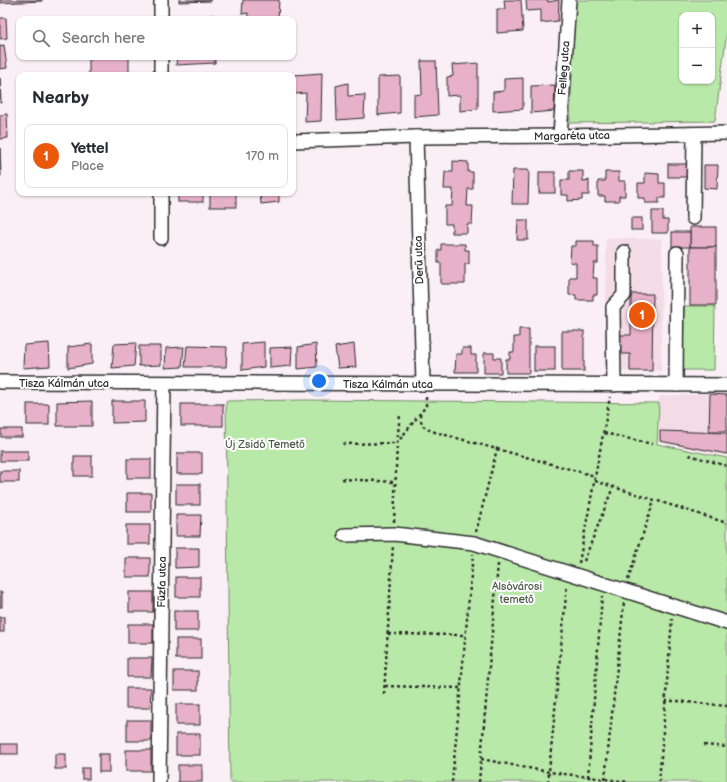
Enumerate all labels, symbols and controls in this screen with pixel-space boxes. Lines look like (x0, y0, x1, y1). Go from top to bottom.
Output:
map controls (679, 12, 715, 84)
button: + (679, 12, 715, 48)
search box (16, 16, 296, 60)
icon: search (30, 27, 52, 49)
text: Search here (62, 29, 145, 48)
street label: Felleg utca (556, 40, 572, 96)
button: − (679, 48, 715, 84)
text: Nearby (32, 88, 89, 108)
street label: Margaréta utca (534, 129, 610, 143)
text: Yettel (71, 139, 108, 158)
text: 1 (43, 148, 49, 164)
text: 170 m (246, 148, 279, 164)
text: Place (71, 158, 104, 174)
street label: Derű utca (412, 235, 426, 285)
pin: 1 (629, 300, 655, 330)
your location (309, 371, 329, 391)
street label: Tisza Kálmán utca (19, 377, 109, 390)
street label: Tisza Kálmán utca (343, 378, 433, 391)
park label: Új Zsidó Temető (225, 437, 305, 451)
street label: Fűzfa utca (155, 556, 169, 608)
park label: Alsóvárosi temető (492, 580, 542, 606)

